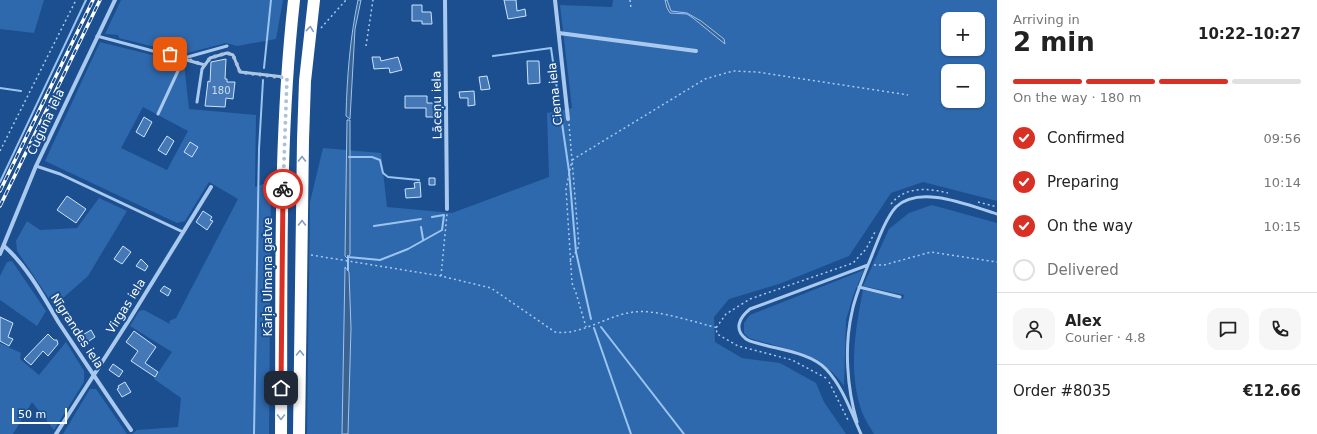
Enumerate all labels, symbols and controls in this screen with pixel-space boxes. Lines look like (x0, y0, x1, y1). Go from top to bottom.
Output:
map controls (941, 12, 985, 108)
button: + (941, 12, 985, 56)
text: Arriving in (1013, 12, 1080, 27)
text: 10:22–10:27 (1198, 25, 1301, 43)
one-way arrow (305, 26, 314, 32)
text: 2 min (1013, 27, 1095, 57)
pin (153, 37, 187, 71)
icon: bag (159, 43, 181, 65)
street label: Ciema iela (545, 62, 565, 126)
button: − (941, 64, 985, 108)
street label: Lāceņu iela (429, 71, 445, 139)
house number: 180 (211, 85, 231, 96)
street label: Čuguna iela (24, 86, 67, 157)
text: On the way · 180 m (1013, 90, 1141, 105)
icon: check (1013, 127, 1035, 149)
text: Confirmed (1047, 129, 1125, 147)
text: 09:56 (1264, 131, 1301, 146)
one-way arrow (298, 156, 306, 162)
courier (263, 169, 303, 209)
icon: check (1013, 171, 1035, 193)
text: Preparing (1047, 173, 1119, 191)
text: 10:14 (1264, 175, 1301, 190)
icon: bike (272, 178, 294, 200)
icon: check (1013, 215, 1035, 237)
text: On the way (1047, 217, 1133, 235)
street label: Kārļa Ulmaņa gatve (261, 218, 275, 336)
text: 10:15 (1264, 219, 1301, 234)
one-way arrow (298, 220, 306, 226)
text: Delivered (1047, 261, 1119, 279)
street label: Virgas iela (104, 276, 148, 336)
street label: Nīgrandes iela (48, 291, 106, 371)
button: person (1013, 308, 1055, 350)
button: chat (1207, 308, 1249, 350)
button: phone (1259, 308, 1301, 350)
text: Alex (1065, 312, 1102, 330)
text: Courier · 4.8 (1065, 330, 1146, 345)
one-way arrow (296, 350, 304, 356)
pin (264, 371, 298, 405)
icon: home (270, 377, 292, 399)
text: Order #8035 (1013, 382, 1111, 400)
text: €12.66 (1243, 382, 1301, 400)
scale bar (12, 406, 67, 425)
text: 50 m (18, 408, 46, 421)
one-way arrow (277, 414, 285, 420)

